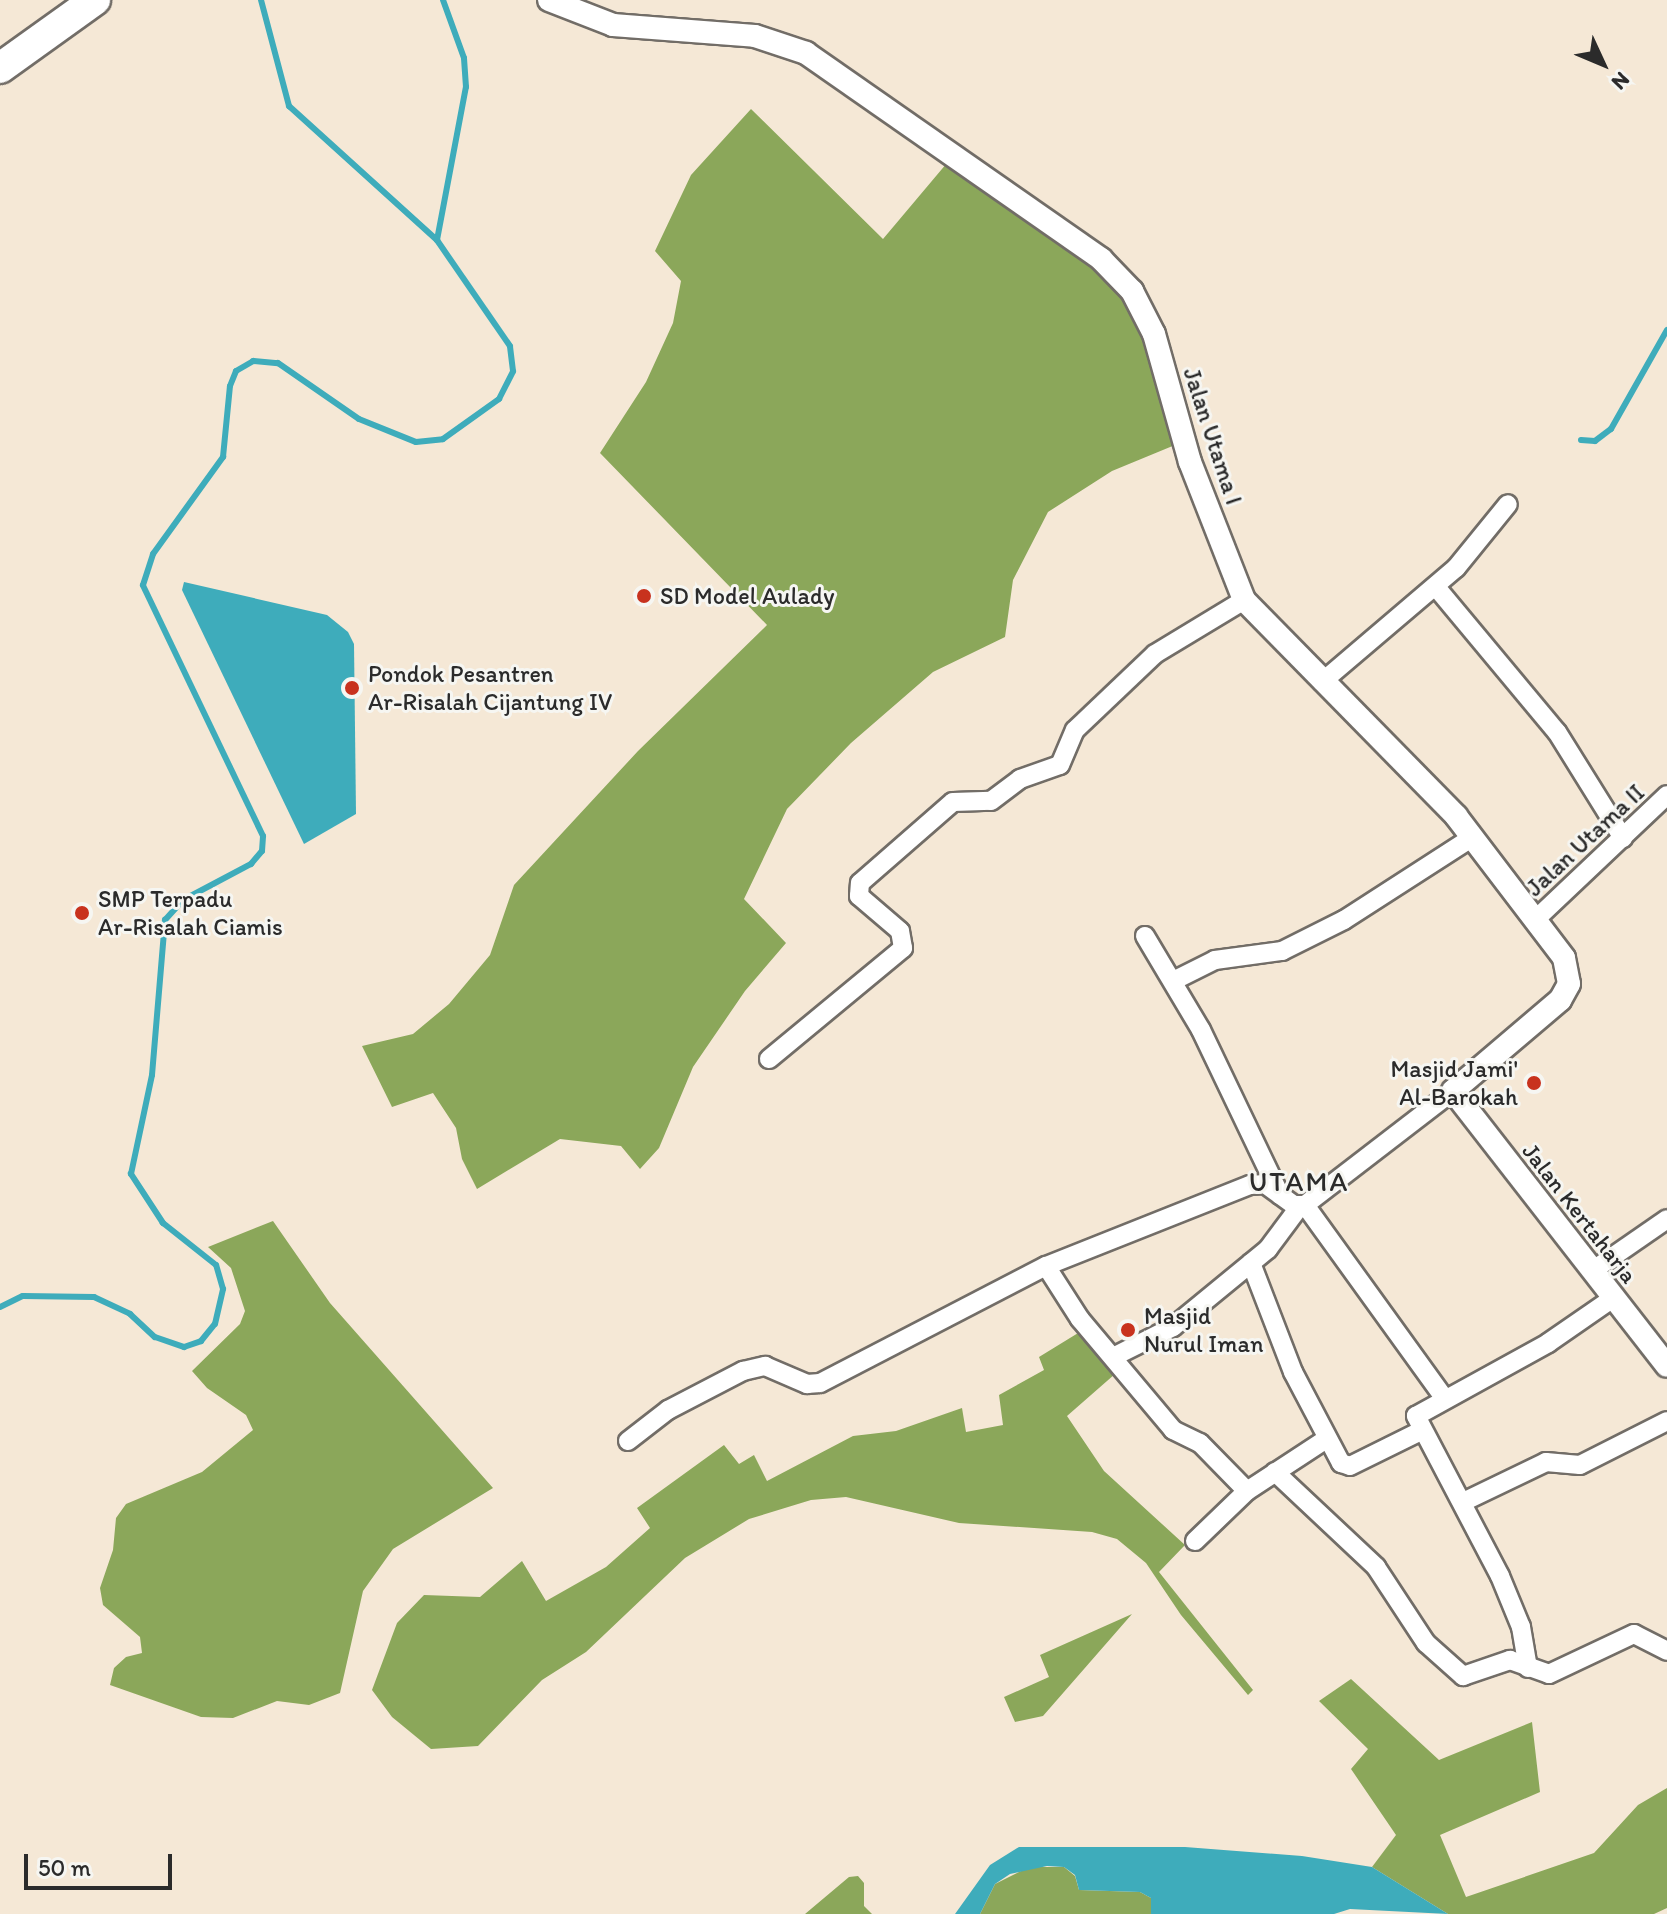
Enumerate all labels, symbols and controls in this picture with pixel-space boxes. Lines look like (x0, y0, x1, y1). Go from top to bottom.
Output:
north arrow (1563, 24, 1643, 104)
text: N (1606, 66, 1636, 96)
street label: Jalan Utama I (1177, 363, 1249, 509)
place label: SD Model Aulady (660, 582, 833, 610)
marker: SD Model Aulady (635, 587, 653, 605)
place label: Pondok Pesantren Ar-Risalah Cijantung IV (368, 660, 612, 716)
marker: Pondok Pesantren Ar-Risalah Cijantung IV (343, 679, 361, 697)
street label: Jalan Utama II (1520, 778, 1650, 902)
place label: SMP Terpadu Ar-Risalah Ciamis (98, 885, 284, 941)
marker: SMP Terpadu Ar-Risalah Ciamis (73, 904, 91, 922)
place label: Masjid Jami' Al-Barokah (1391, 1055, 1518, 1111)
marker: Masjid Jami' Al-Barokah (1525, 1074, 1543, 1092)
street label: Jalan Kertaharja (1516, 1137, 1644, 1289)
district label: UTAMA (1248, 1164, 1350, 1198)
place label: Masjid Nurul Iman (1144, 1302, 1263, 1358)
marker: Masjid Nurul Iman (1119, 1321, 1137, 1339)
scale bar (28, 1838, 176, 1888)
text: 50 m (38, 1853, 91, 1882)

